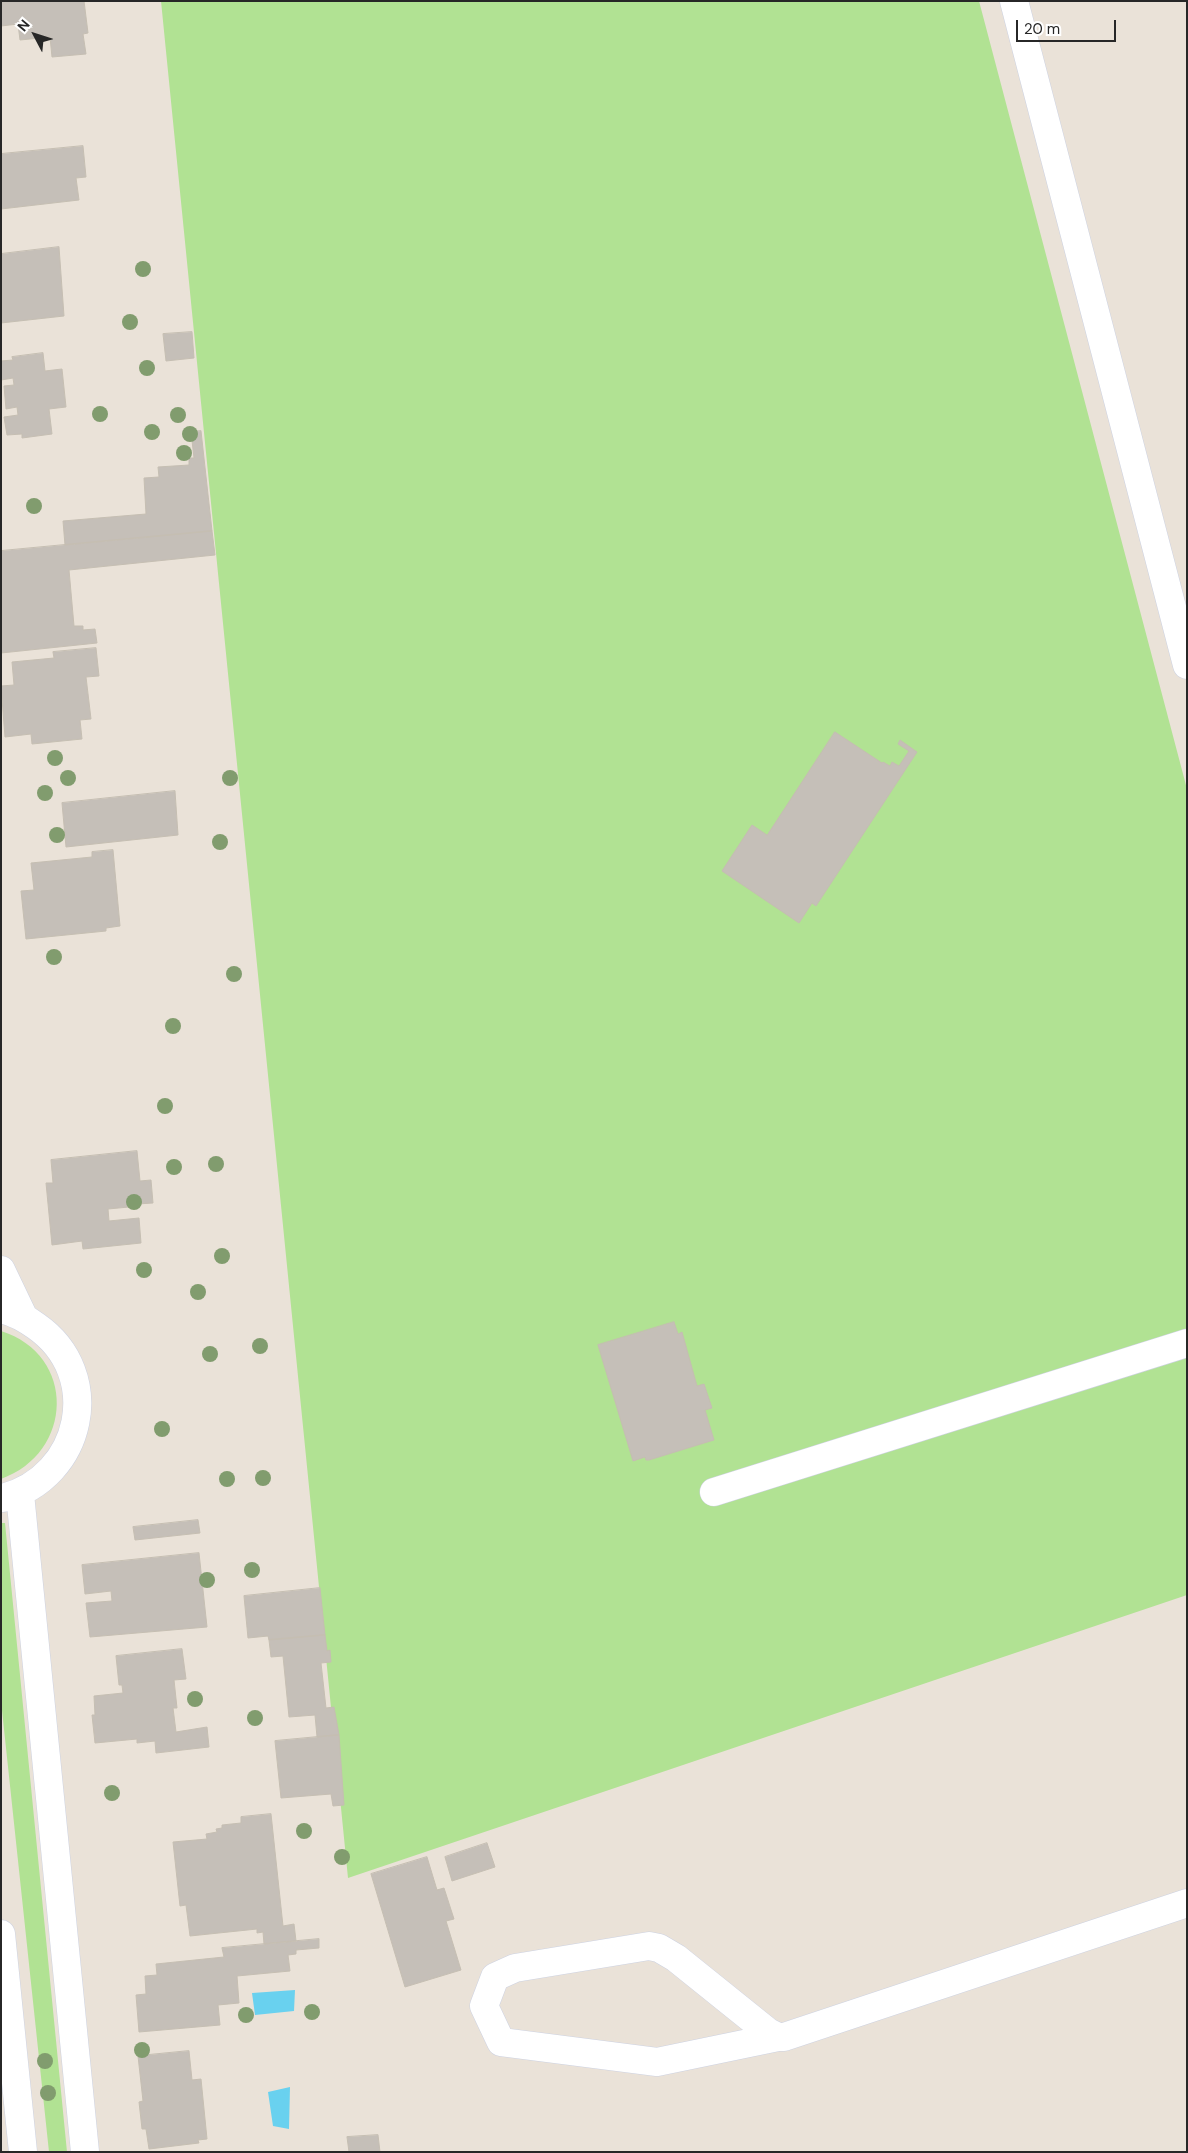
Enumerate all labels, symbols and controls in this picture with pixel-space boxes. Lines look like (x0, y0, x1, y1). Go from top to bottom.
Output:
north arrow (10, 10, 60, 60)
scale bar (1018, 10, 1118, 42)
text: N (13, 16, 34, 35)
text: 20 m (1024, 19, 1060, 39)

